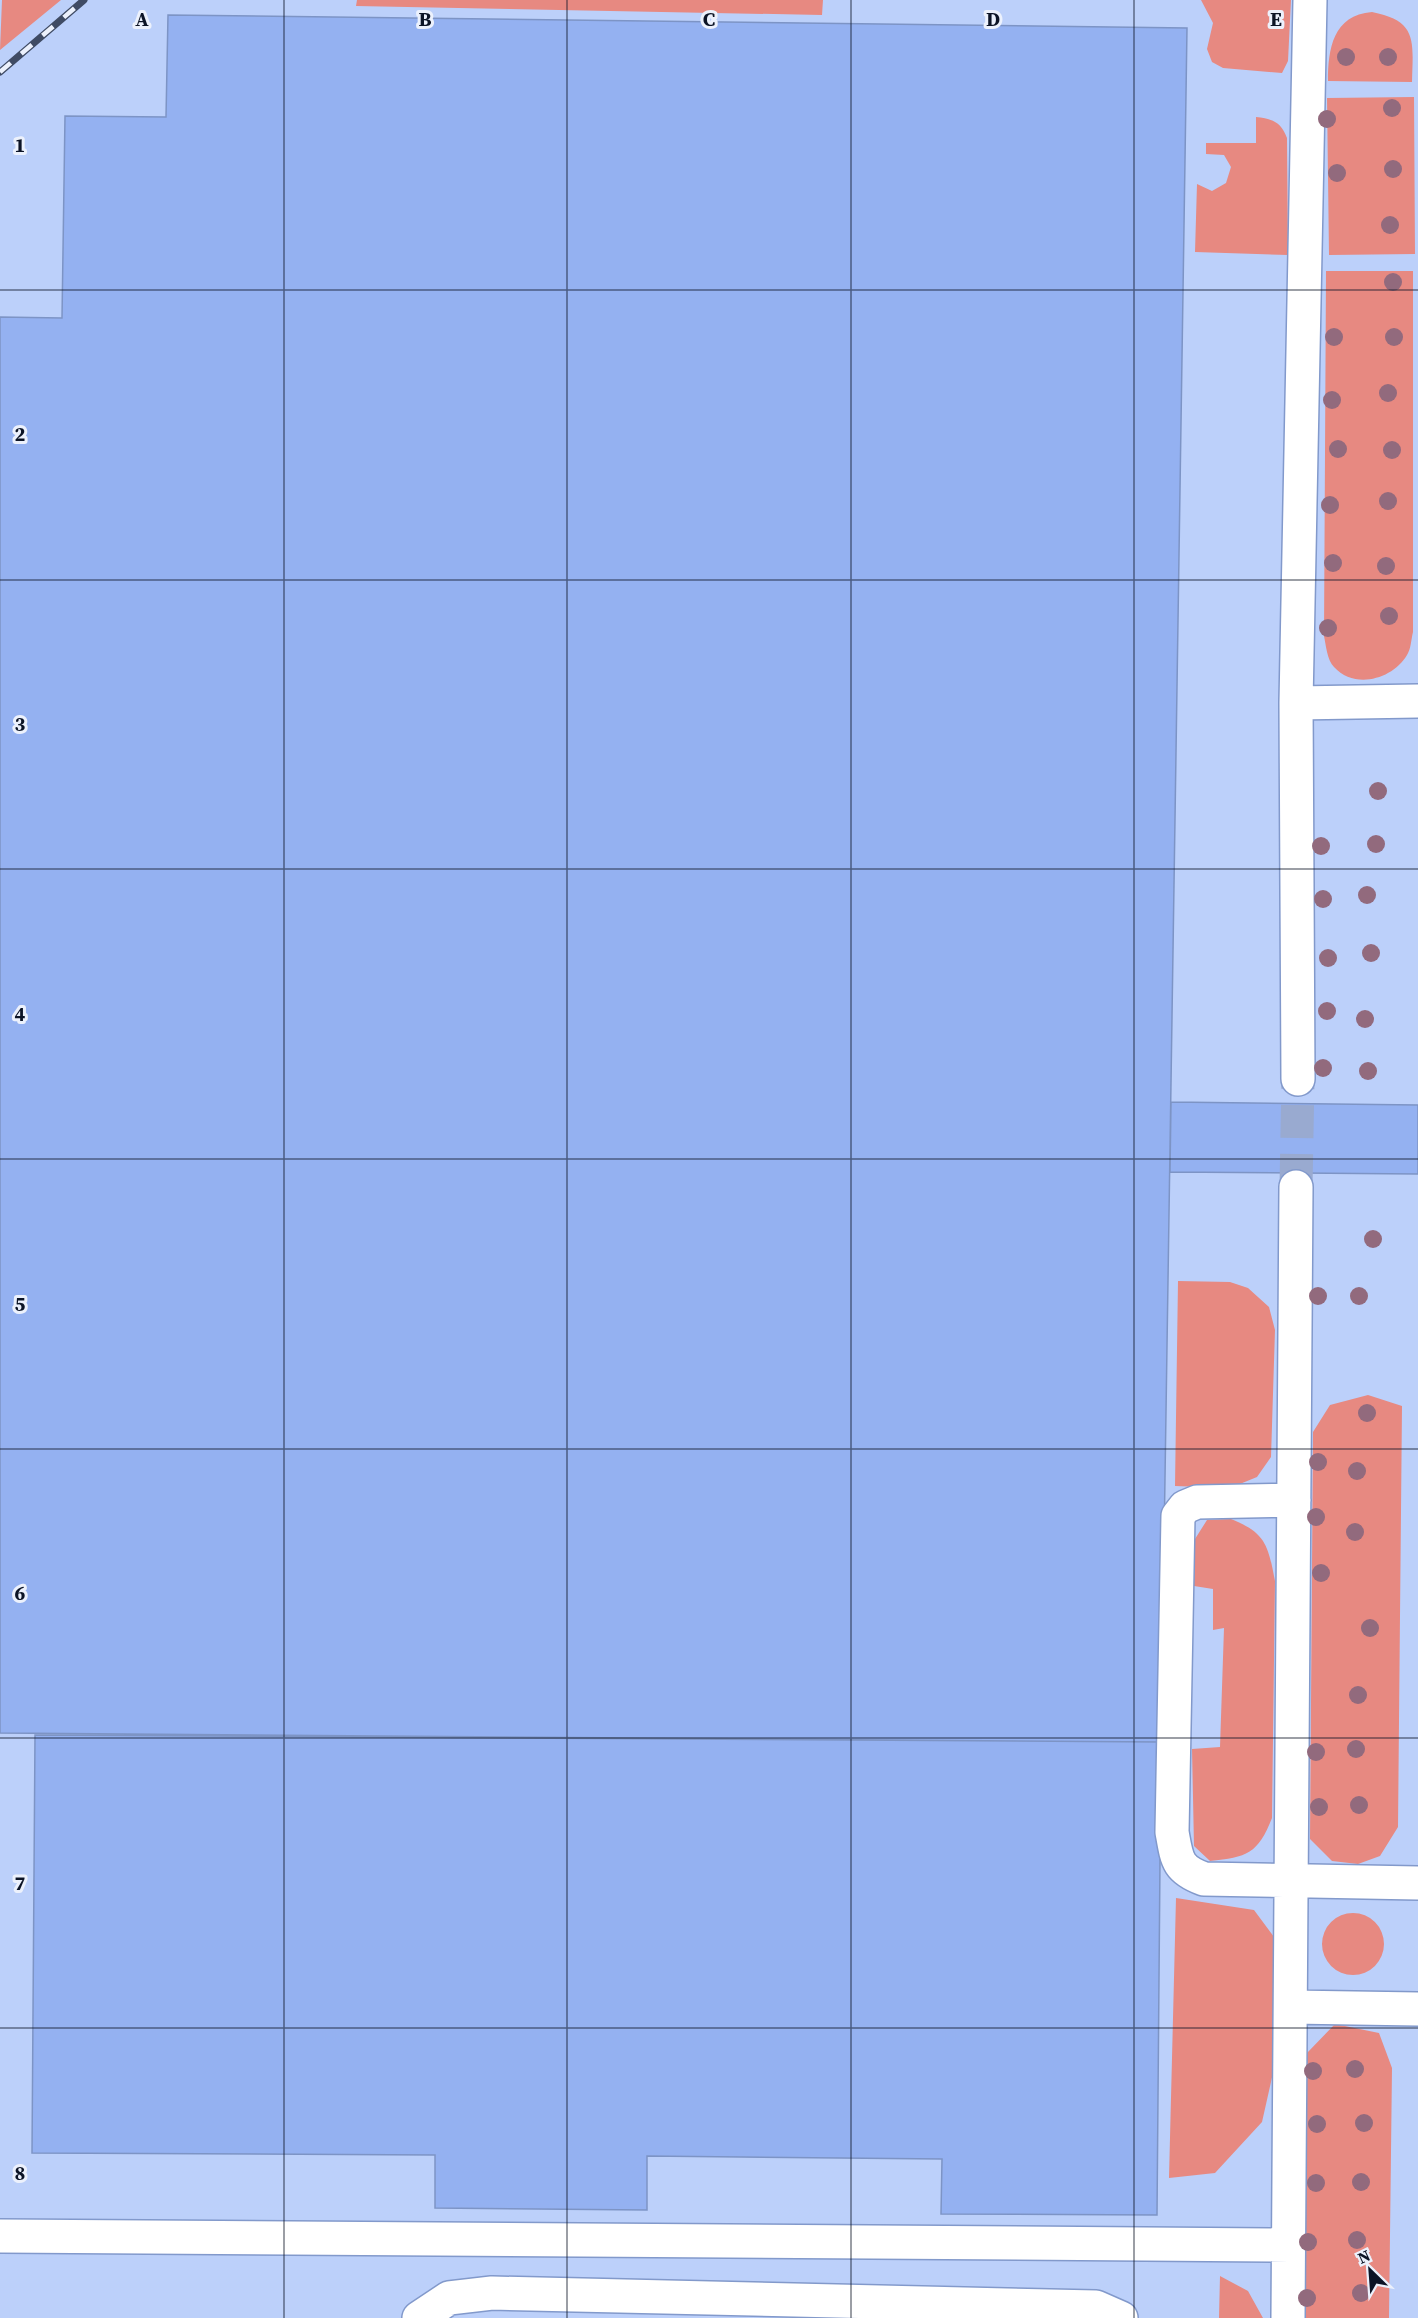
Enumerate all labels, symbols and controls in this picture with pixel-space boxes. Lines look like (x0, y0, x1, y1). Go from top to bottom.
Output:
text: A (135, 5, 149, 33)
text: B (418, 5, 432, 33)
text: C (703, 5, 715, 33)
text: D (986, 5, 1000, 33)
text: E (1270, 5, 1282, 33)
text: 1 (15, 131, 25, 159)
text: 2 (15, 420, 26, 448)
text: 3 (15, 710, 26, 738)
text: 4 (15, 1000, 26, 1028)
text: 5 (15, 1290, 26, 1318)
text: 6 (15, 1579, 26, 1607)
text: 7 (15, 1869, 26, 1897)
text: 8 (15, 2159, 25, 2187)
north arrow (1340, 2240, 1400, 2300)
text: N (1354, 2244, 1374, 2269)

